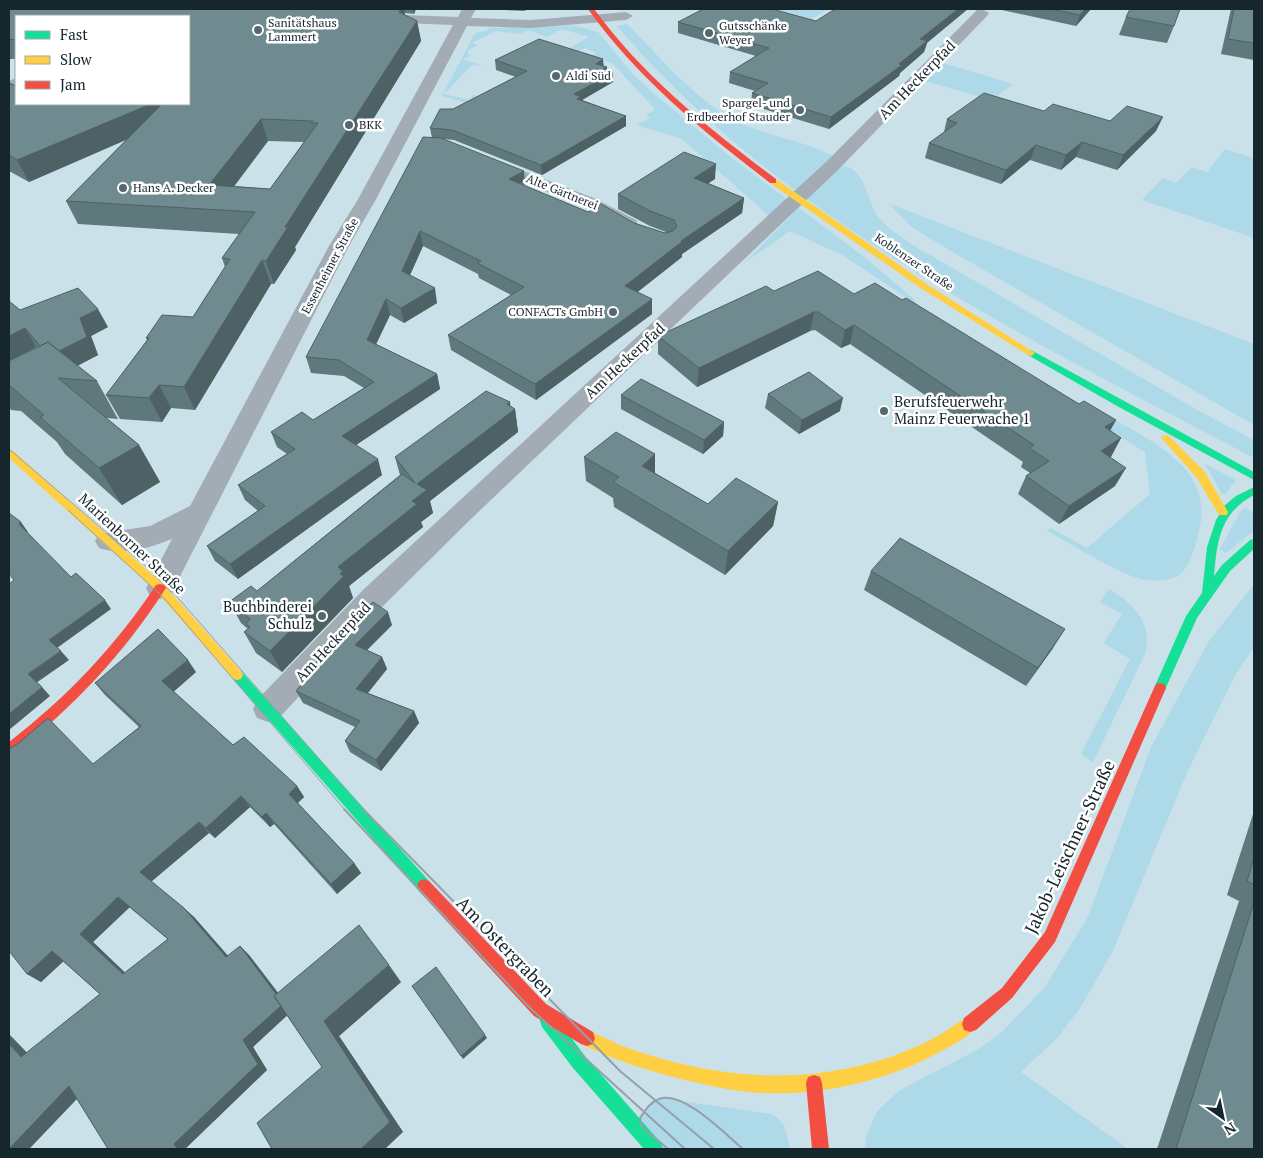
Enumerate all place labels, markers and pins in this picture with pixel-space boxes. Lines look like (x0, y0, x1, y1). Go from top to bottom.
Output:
place label: Sanitätshaus Lammert (268, 15, 337, 44)
place label: Gutsschänke Weyer (719, 18, 787, 47)
marker: Sanitätshaus Lammert (252, 24, 264, 36)
marker: Gutsschänke Weyer (703, 27, 715, 39)
place label: Aldi Süd (566, 68, 611, 83)
marker: Aldi Süd (550, 70, 562, 82)
place label: Spargel- und Erdbeerhof Stauder (687, 95, 790, 124)
marker: Spargel- und Erdbeerhof Stauder (794, 104, 806, 116)
place label: BKK (359, 117, 382, 132)
marker: BKK (343, 119, 355, 131)
place label: Hans A. Decker (133, 180, 214, 195)
marker: Hans A. Decker (117, 182, 129, 194)
place label: CONFACTs GmbH (508, 304, 603, 319)
marker: CONFACTs GmbH (607, 306, 619, 318)
place label: Berufsfeuerwehr Mainz Feuerwache 1 (894, 391, 1030, 428)
marker: Berufsfeuerwehr Mainz Feuerwache 1 (878, 405, 890, 417)
place label: Buchbinderei Schulz (223, 596, 312, 633)
marker: Buchbinderei Schulz (316, 610, 328, 622)

